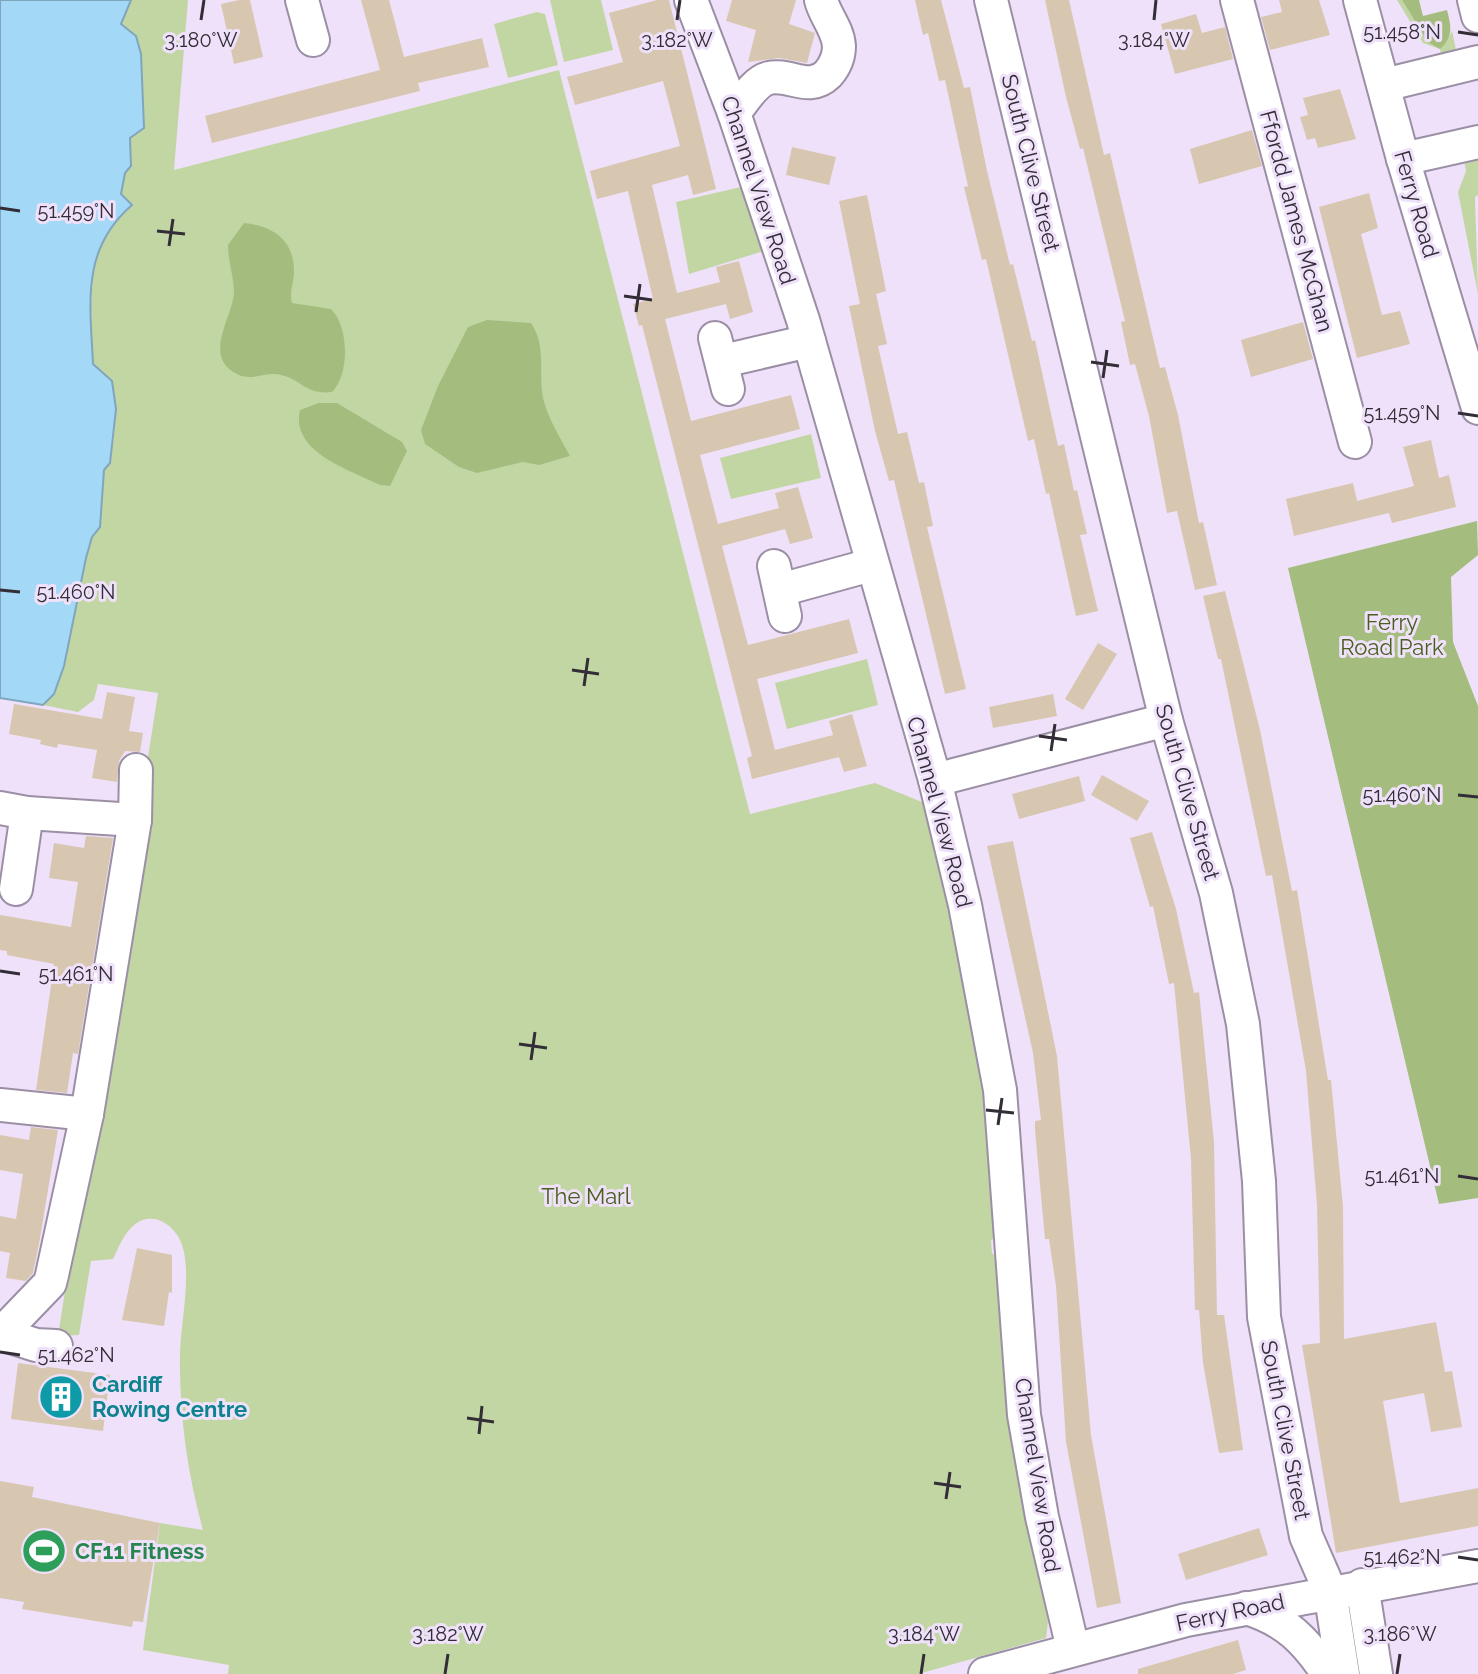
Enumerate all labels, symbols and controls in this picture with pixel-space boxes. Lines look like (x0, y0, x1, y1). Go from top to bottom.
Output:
text: 51.458°N (1363, 20, 1441, 44)
text: 3.180°W (165, 28, 238, 52)
text: 3.182°W (641, 28, 713, 52)
text: 3.184°W (1118, 28, 1190, 52)
street label: South Clive Street (996, 72, 1066, 255)
street label: Channel View Road (716, 92, 802, 288)
street label: Ffordd James McGhan (1255, 107, 1339, 335)
street label: Ferry Road (1389, 147, 1445, 261)
text: 51.459°N (38, 199, 114, 223)
text: 51.459°N (1364, 401, 1440, 425)
text: 51.460°N (37, 580, 115, 604)
park label: Ferry Road Park (1340, 609, 1444, 660)
street label: South Clive Street (1150, 701, 1226, 884)
street label: Channel View Road (902, 714, 978, 910)
text: 51.460°N (1363, 783, 1441, 807)
text: 51.461°N (38, 962, 114, 986)
text: 51.461°N (1364, 1164, 1440, 1188)
park label: The Marl (541, 1183, 631, 1209)
street label: South Clive Street (1256, 1338, 1316, 1522)
text: 51.462°N (37, 1343, 115, 1367)
place label: Cardiff Rowing Centre (92, 1371, 247, 1422)
building icon: Cardiff Rowing Centre (37, 1373, 85, 1421)
street label: Channel View Road (1010, 1376, 1066, 1574)
sports icon: CF11 Fitness (20, 1527, 68, 1575)
place label: CF11 Fitness (75, 1538, 205, 1564)
text: 51.462°N (1363, 1545, 1441, 1569)
street label: Ferry Road (1173, 1588, 1287, 1636)
text: 3.182°W (412, 1622, 484, 1646)
text: 3.184°W (888, 1622, 960, 1646)
text: 3.186°W (1363, 1622, 1437, 1646)

